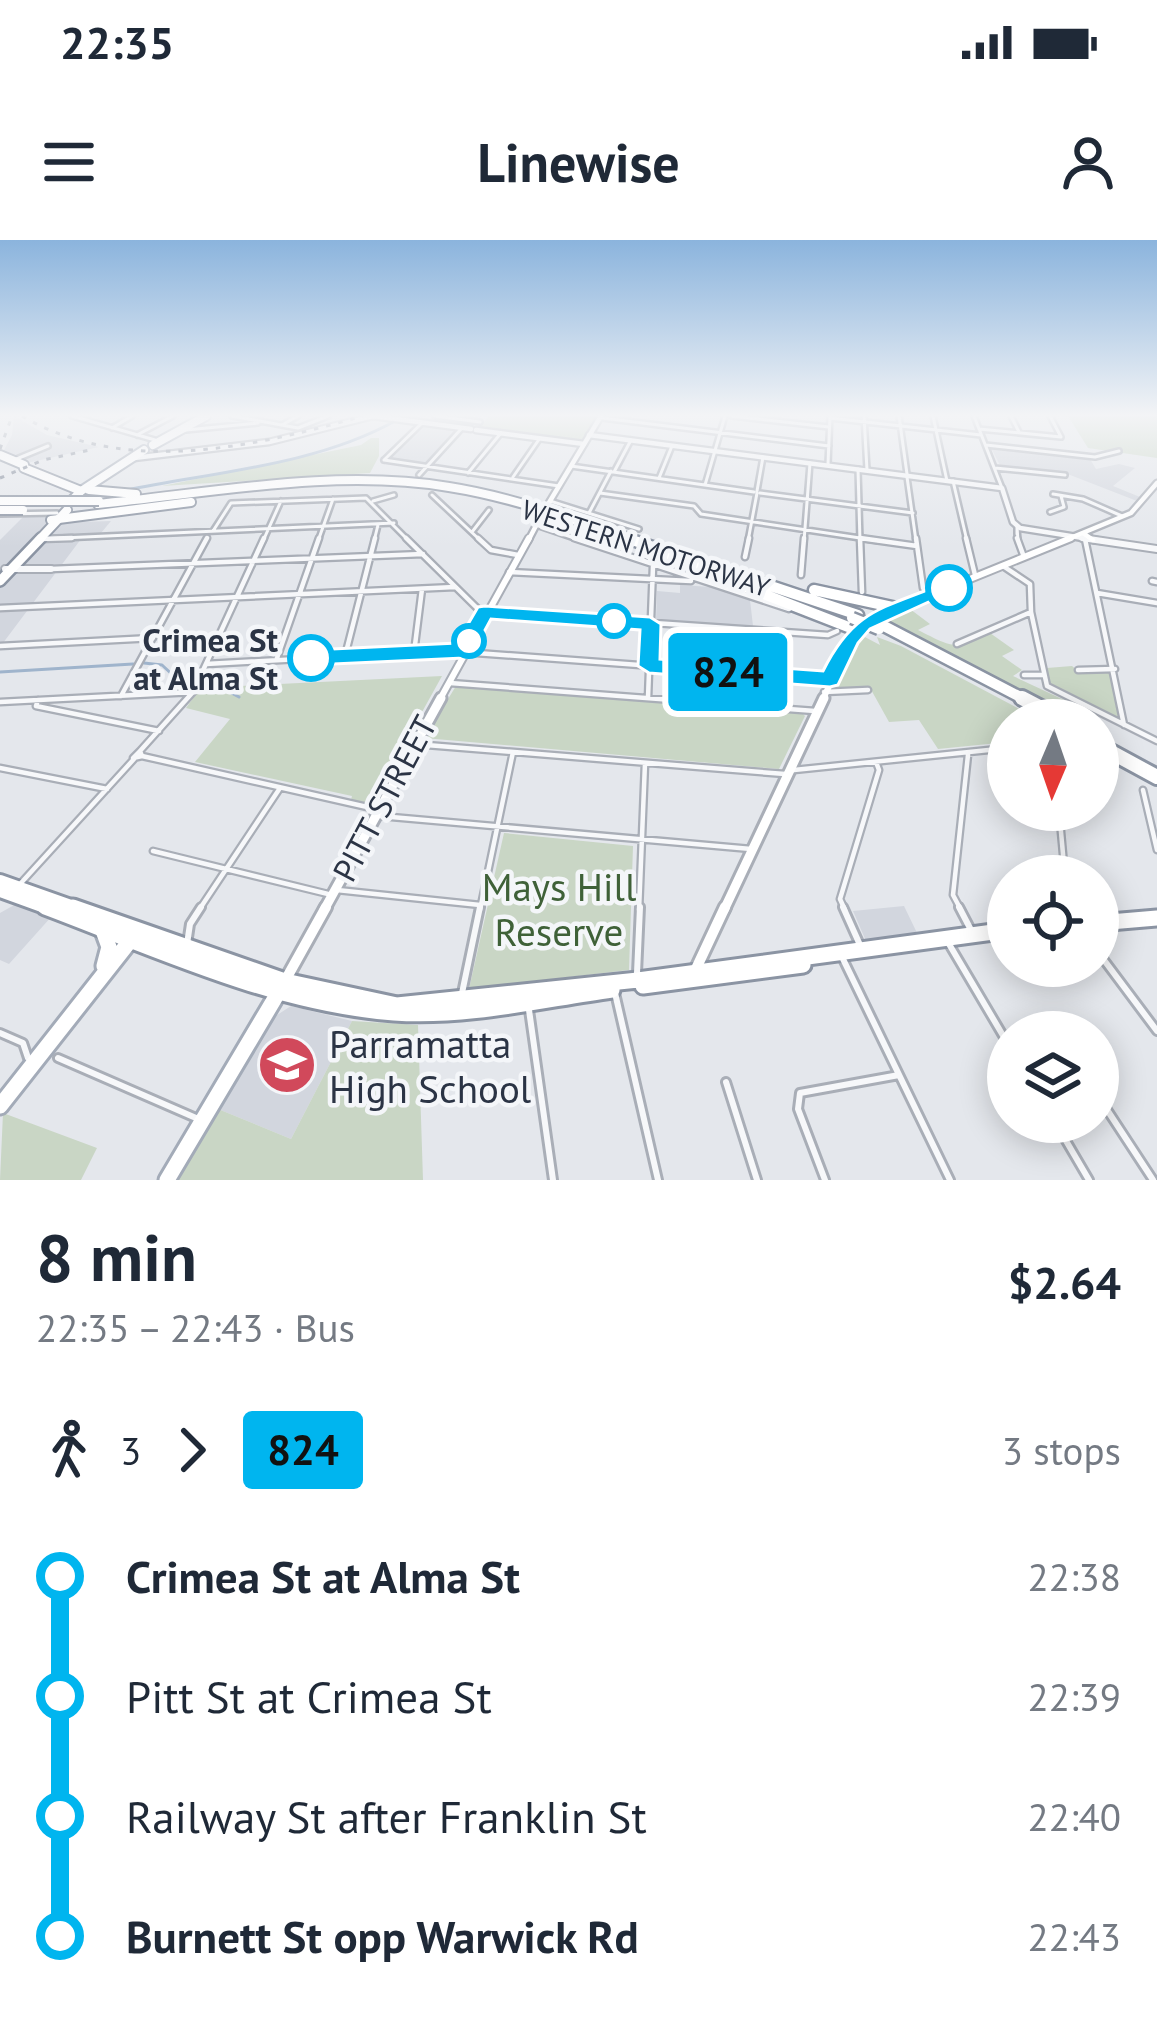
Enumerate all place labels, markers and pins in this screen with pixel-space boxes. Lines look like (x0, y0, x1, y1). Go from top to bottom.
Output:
unlabelled marker (927, 566, 971, 610)
unlabelled marker (598, 605, 630, 637)
place label: Crimea St at Alma St (133, 618, 278, 699)
unlabelled marker (453, 625, 485, 657)
marker: Crimea St at Alma St (289, 636, 333, 680)
place label: Parramatta High School (329, 1018, 532, 1114)
school or university icon: Parramatta High School (256, 1034, 318, 1096)

